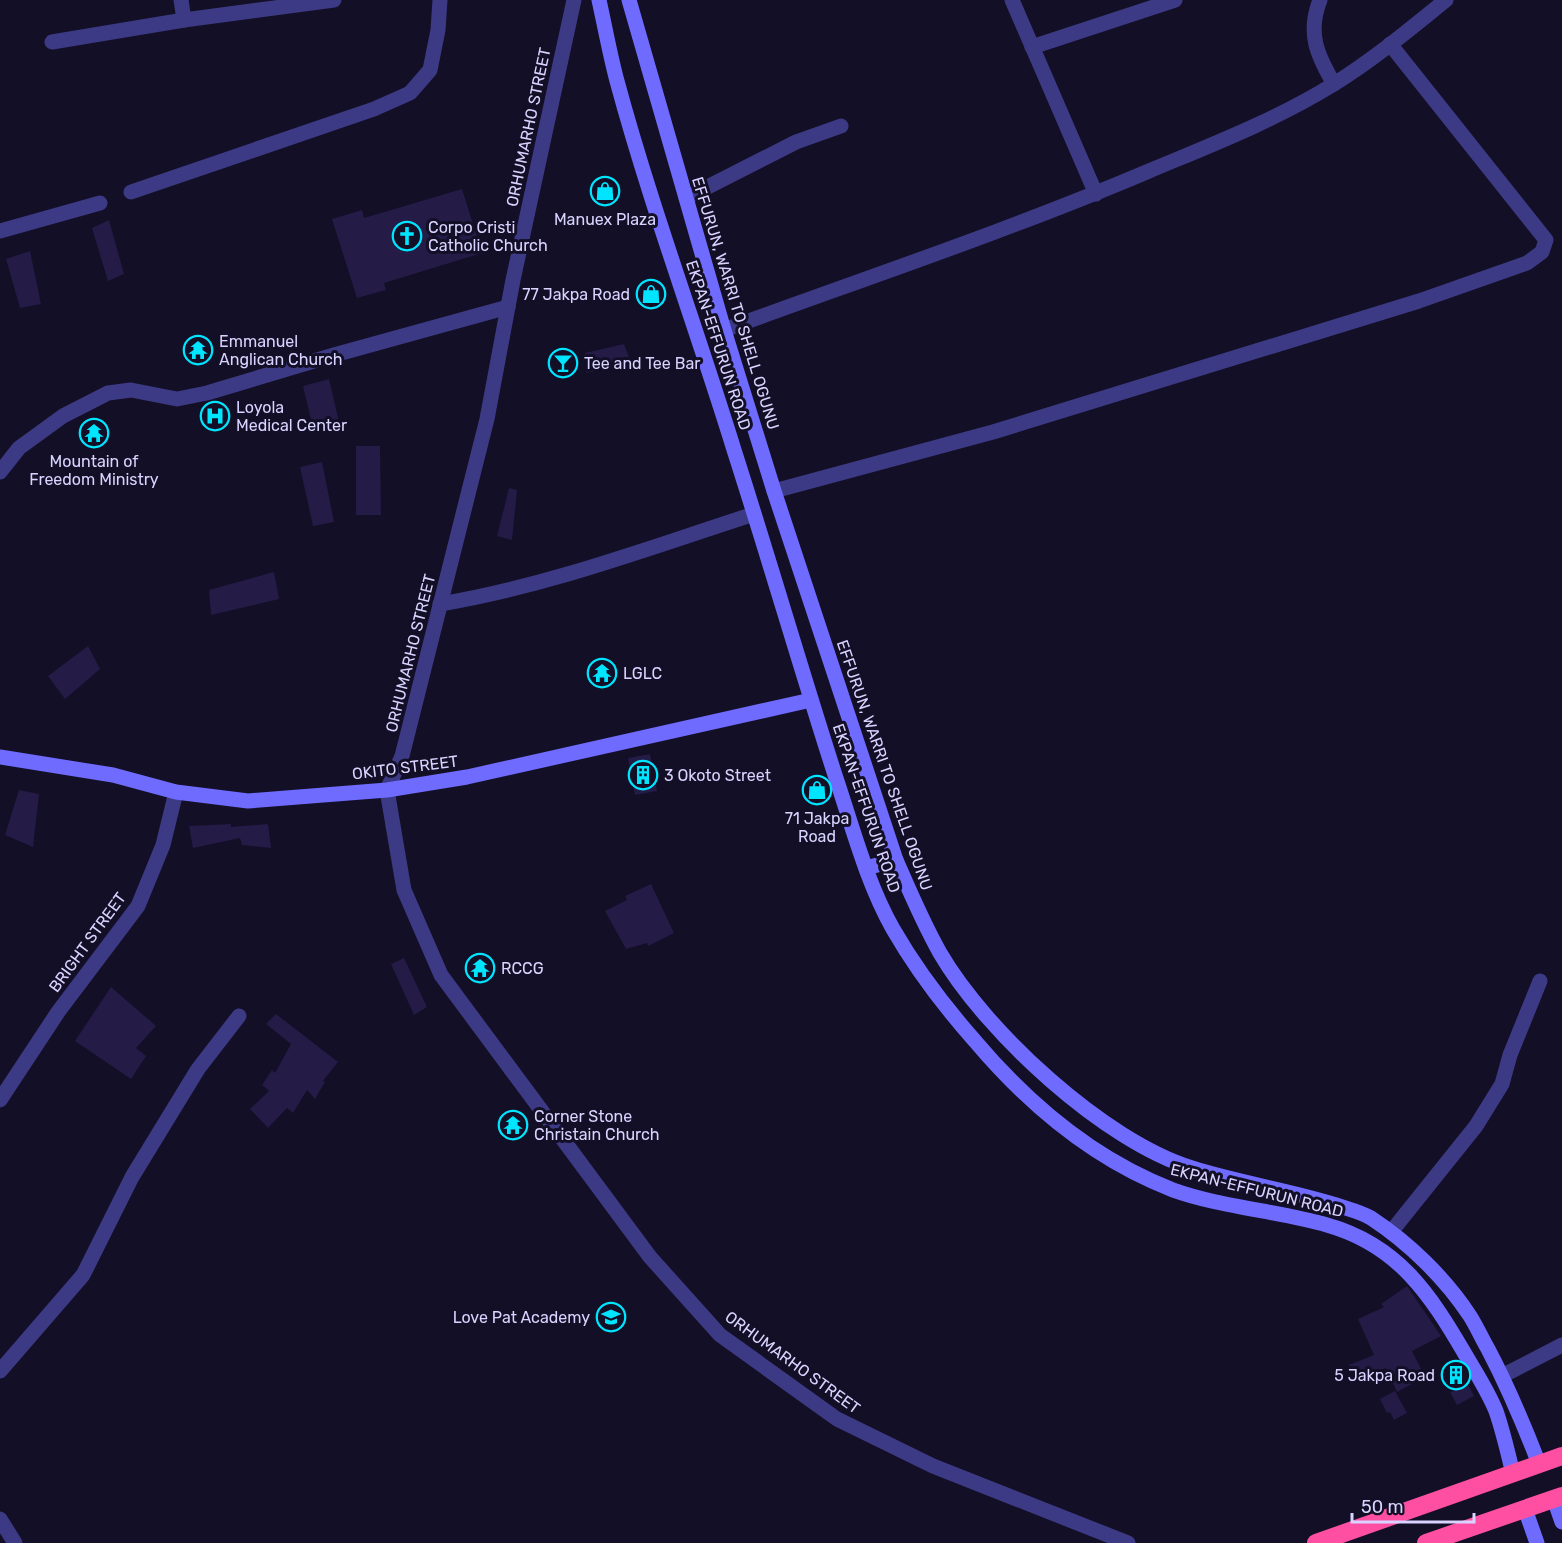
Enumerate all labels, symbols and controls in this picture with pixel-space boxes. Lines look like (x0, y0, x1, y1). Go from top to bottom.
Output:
street label: ORHUMARHO STREET (502, 46, 555, 208)
street label: EFFURUN, WARRI TO SHELL OGUNU (688, 174, 783, 432)
shop icon: Manuex Plaza (589, 175, 621, 207)
place label: Manuex Plaza (554, 210, 656, 229)
place label: Corpo Cristi Catholic Church (428, 218, 548, 255)
church icon: Corpo Cristi Catholic Church (391, 220, 423, 252)
street label: EKPAN-EFFURUN ROAD (682, 258, 755, 432)
shop icon: 77 Jakpa Road (635, 278, 667, 310)
place label: 77 Jakpa Road (522, 285, 630, 304)
place label: Emmanuel Anglican Church (219, 332, 343, 369)
temple icon: Emmanuel Anglican Church (182, 334, 214, 366)
bar icon: Tee and Tee Bar (547, 347, 579, 379)
place label: Tee and Tee Bar (584, 354, 700, 373)
place label: Loyola Medical Center (236, 398, 347, 435)
hospital icon: Loyola Medical Center (199, 400, 231, 432)
temple icon: Mountain of Freedom Ministry (78, 417, 110, 449)
place label: Mountain of Freedom Ministry (29, 452, 159, 489)
street label: ORHUMARHO STREET (382, 572, 439, 734)
street label: EFFURUN, WARRI TO SHELL OGUNU (833, 637, 936, 893)
temple icon: LGLC (586, 657, 618, 689)
place label: LGLC (623, 664, 662, 683)
street label: EKPAN-EFFURUN ROAD (829, 721, 904, 895)
street label: OKITO STREET (351, 752, 459, 783)
building icon: 3 Okoto Street (627, 759, 659, 791)
place label: 3 Okoto Street (664, 766, 771, 785)
shop icon: 71 Jakpa Road (801, 774, 833, 806)
place label: 71 Jakpa Road (785, 809, 849, 846)
street label: BRIGHT STREET (45, 889, 130, 996)
temple icon: RCCG (464, 952, 496, 984)
place label: RCCG (501, 959, 544, 978)
place label: Corner Stone Christain Church (534, 1107, 660, 1144)
temple icon: Corner Stone Christain Church (497, 1109, 529, 1141)
street label: EKPAN-EFFURUN ROAD (1168, 1160, 1345, 1221)
school or university icon: Love Pat Academy (595, 1301, 627, 1333)
street label: ORHUMARHO STREET (721, 1307, 864, 1418)
place label: Love Pat Academy (453, 1308, 590, 1327)
building icon: 5 Jakpa Road (1440, 1359, 1472, 1391)
place label: 5 Jakpa Road (1334, 1366, 1435, 1385)
scale bar (1352, 1486, 1474, 1524)
text: 50 m (1361, 1496, 1404, 1518)

